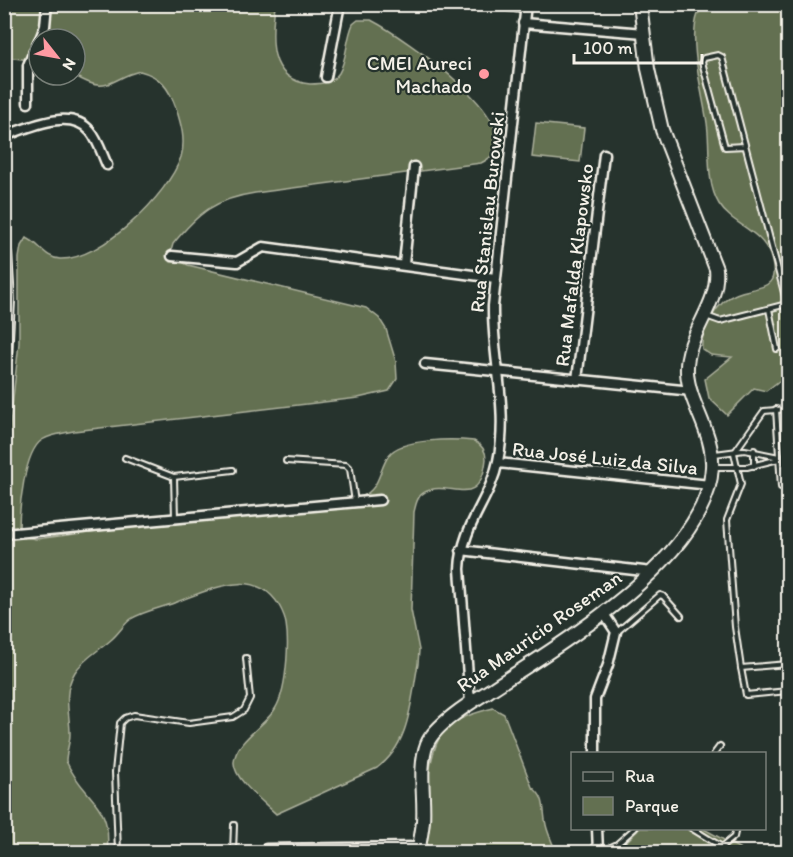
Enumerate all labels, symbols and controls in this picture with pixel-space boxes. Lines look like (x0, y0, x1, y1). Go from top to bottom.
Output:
north arrow (27, 27, 87, 87)
scale bar (574, 27, 702, 65)
text: 100 m (583, 37, 633, 59)
place label: CMEI Aureci Machado (367, 51, 472, 98)
text: N (59, 55, 80, 74)
marker: CMEI Aureci Machado (477, 67, 491, 81)
street label: Rua Stanislau Burowski (465, 110, 509, 314)
street label: Rua Mafalda Klapowsko (550, 162, 598, 368)
street label: Rua José Luiz da Silva (511, 436, 699, 480)
street label: Rua Mauricio Roseman (452, 565, 626, 697)
legend (571, 752, 766, 830)
text: Rua (625, 765, 655, 787)
text: Parque (625, 795, 679, 817)

